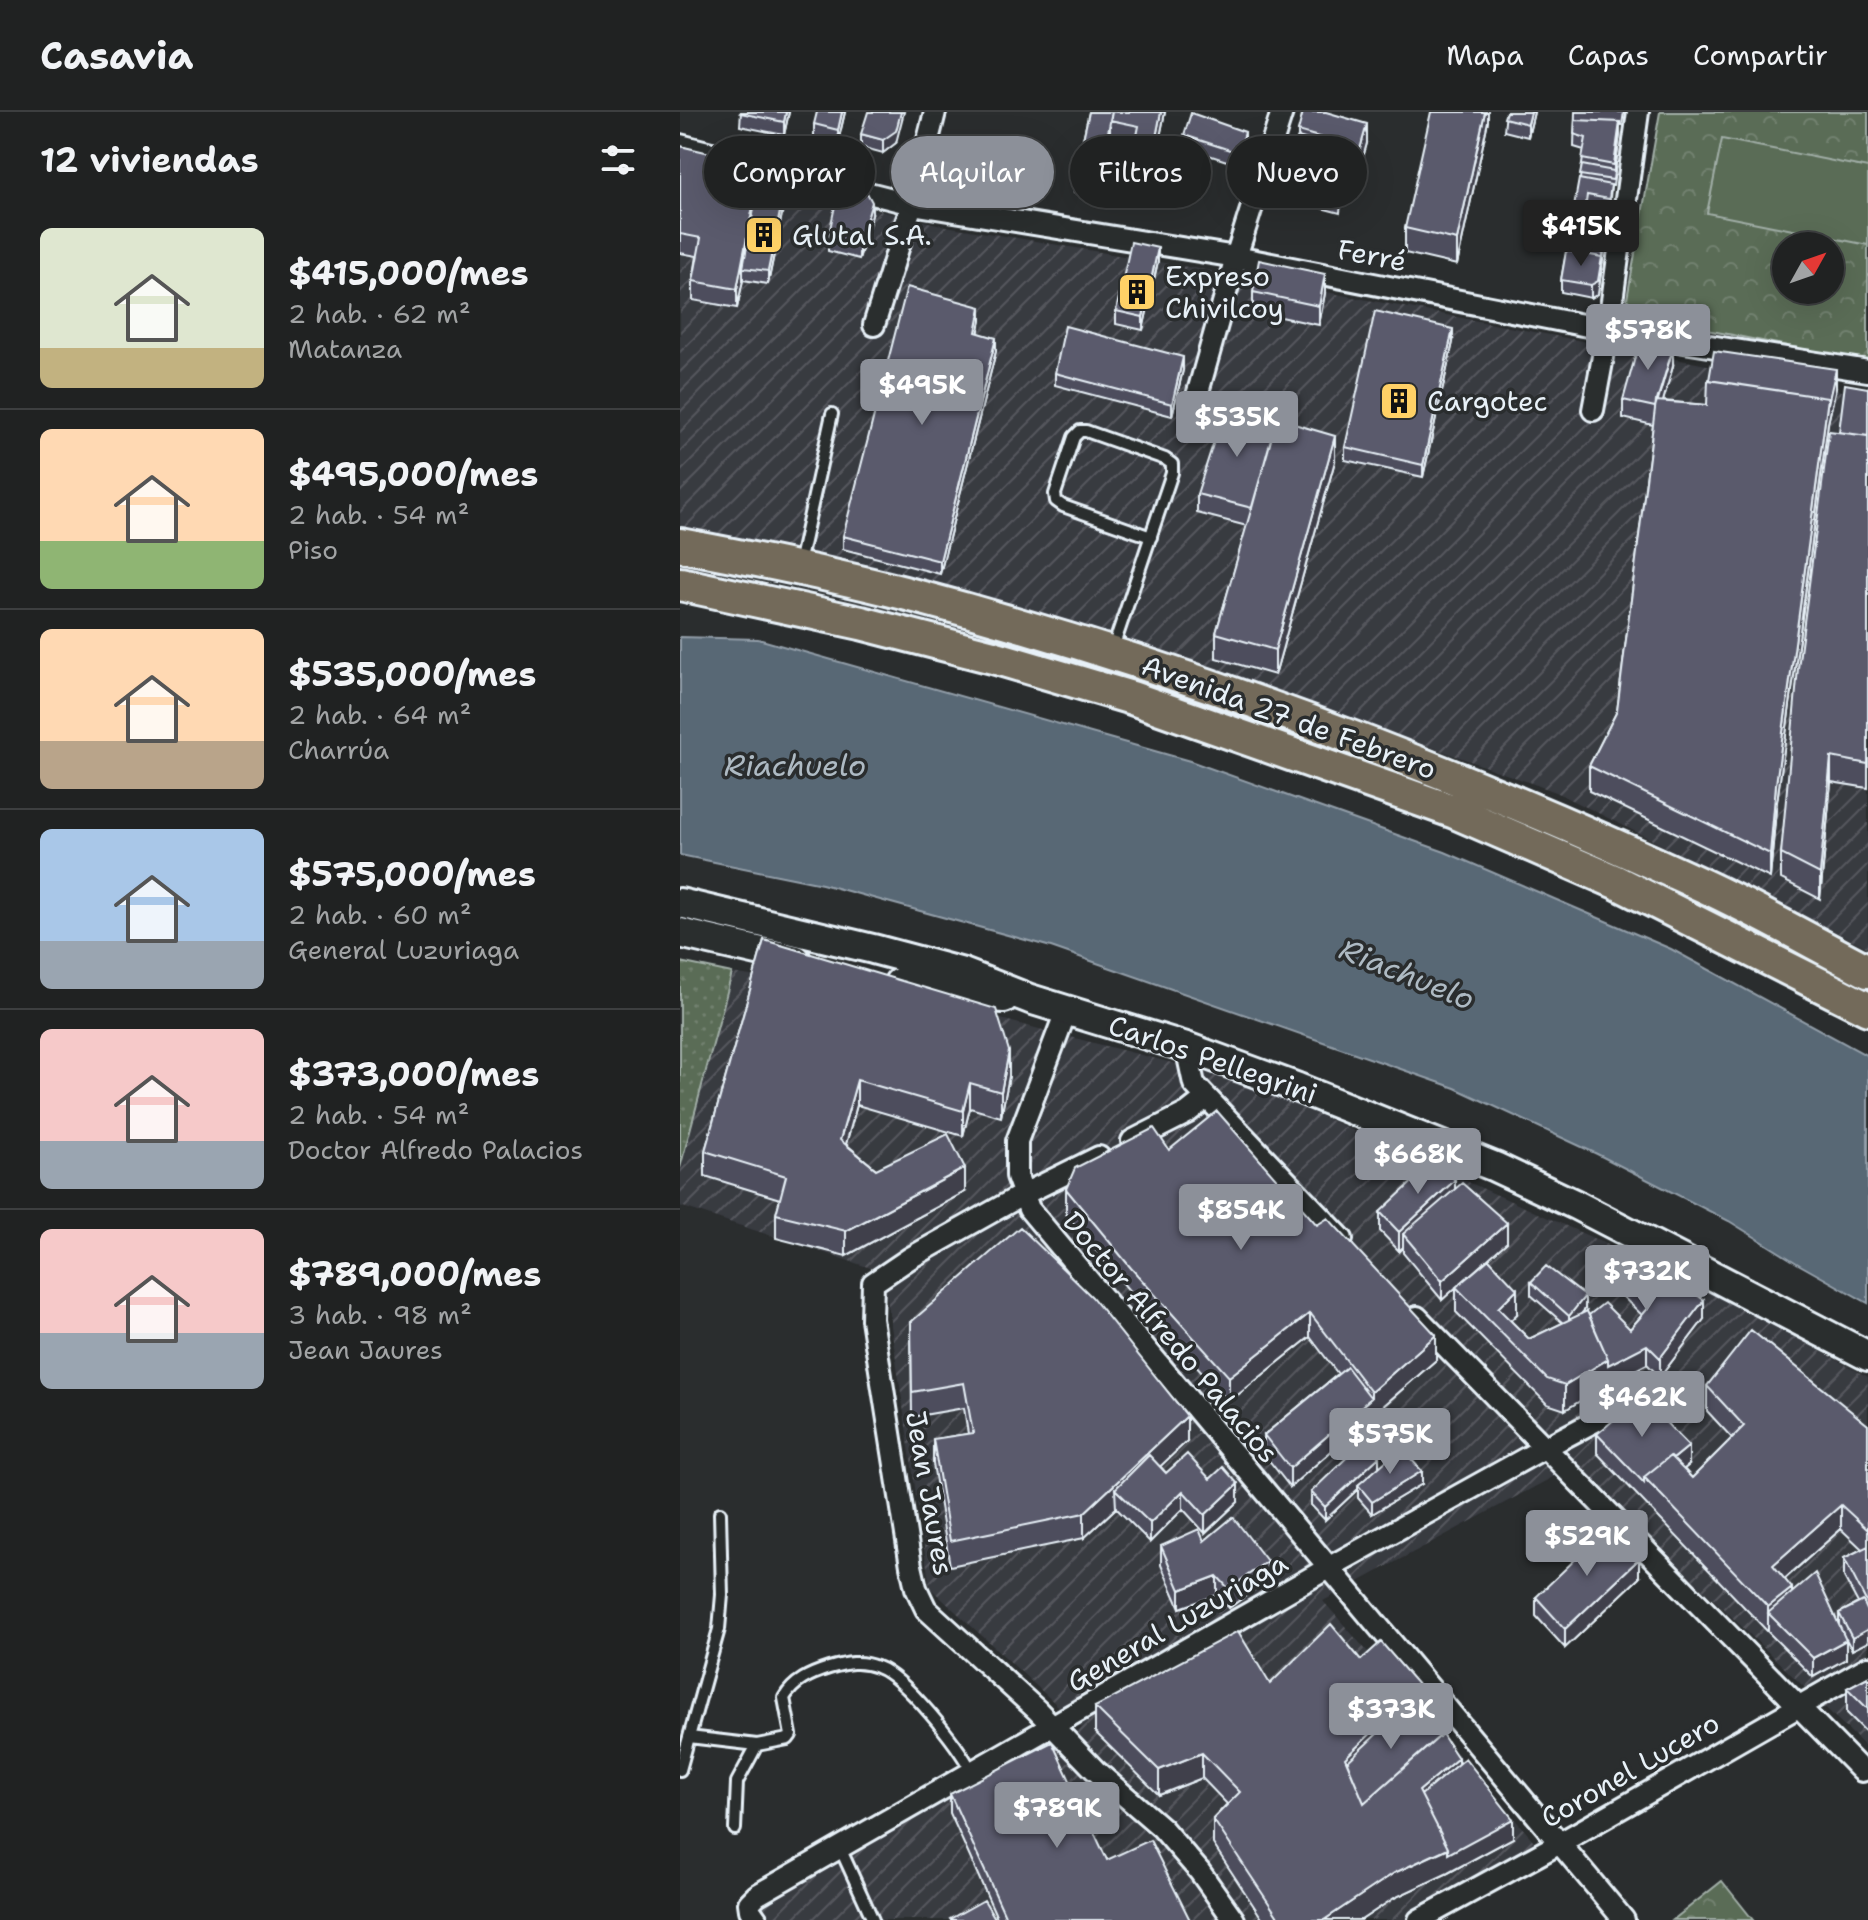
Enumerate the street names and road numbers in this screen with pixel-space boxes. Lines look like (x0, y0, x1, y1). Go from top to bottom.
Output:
street label: Ferré (1334, 230, 1410, 280)
street label: Avenida 27 de Febrero (1136, 646, 1442, 788)
street label: Carlos Pellegrini (1104, 1005, 1322, 1113)
street label: Doctor Alfredo Palacios (1054, 1203, 1288, 1471)
street label: Jean Jaures (897, 1408, 963, 1578)
street label: General Luzuriaga (1060, 1543, 1294, 1701)
street label: Coronel Lucero (1534, 1703, 1726, 1837)

